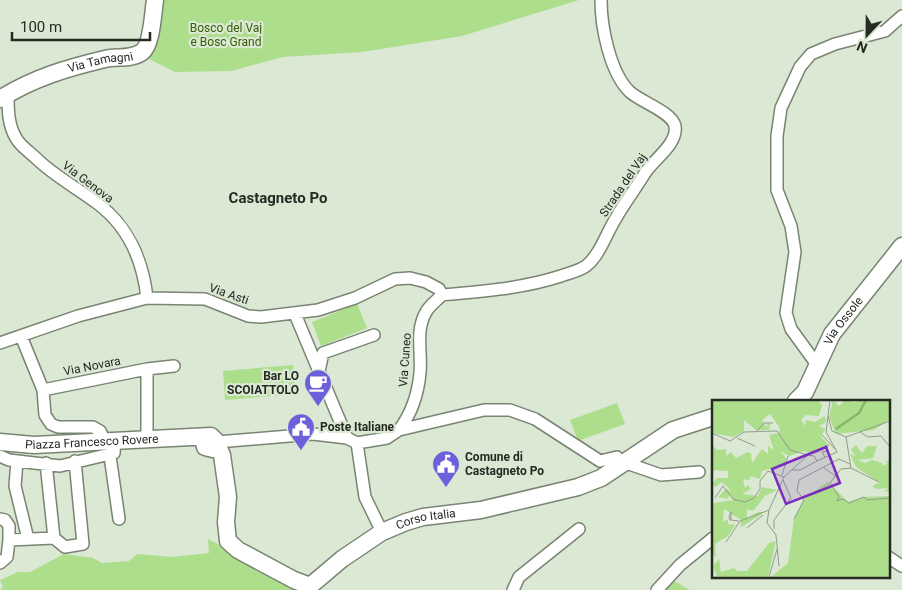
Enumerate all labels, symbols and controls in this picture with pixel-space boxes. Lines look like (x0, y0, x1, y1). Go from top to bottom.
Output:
scale bar (12, 10, 150, 42)
north arrow (842, 10, 892, 60)
text: 100 m (20, 18, 62, 36)
park label: Bosco del Vaj e Bosc Grand (190, 21, 262, 49)
text: N (855, 38, 870, 56)
street label: Via Tamagni (66, 49, 135, 75)
street label: Strada del Vaj (597, 151, 649, 219)
street label: Via Genova (60, 158, 116, 206)
district label: Castagneto Po (229, 189, 327, 207)
street label: Via Asti (207, 281, 251, 307)
street label: Via Ossole (821, 294, 866, 347)
street label: Via Cuneo (396, 332, 414, 388)
street label: Via Novara (62, 354, 122, 378)
cafe icon: Bar LO SCOIATTOLO (303, 368, 333, 407)
place label: Bar LO SCOIATTOLO (227, 369, 299, 397)
inset map (712, 400, 890, 578)
public building icon: Poste Italiane (286, 412, 316, 451)
place label: Poste Italiane (320, 420, 395, 434)
street label: Piazza Francesco Rovere (25, 432, 159, 452)
public building icon: Comune di Castagneto Po (431, 449, 461, 488)
place label: Comune di Castagneto Po (465, 450, 544, 478)
street label: Corso Italia (394, 506, 456, 532)

